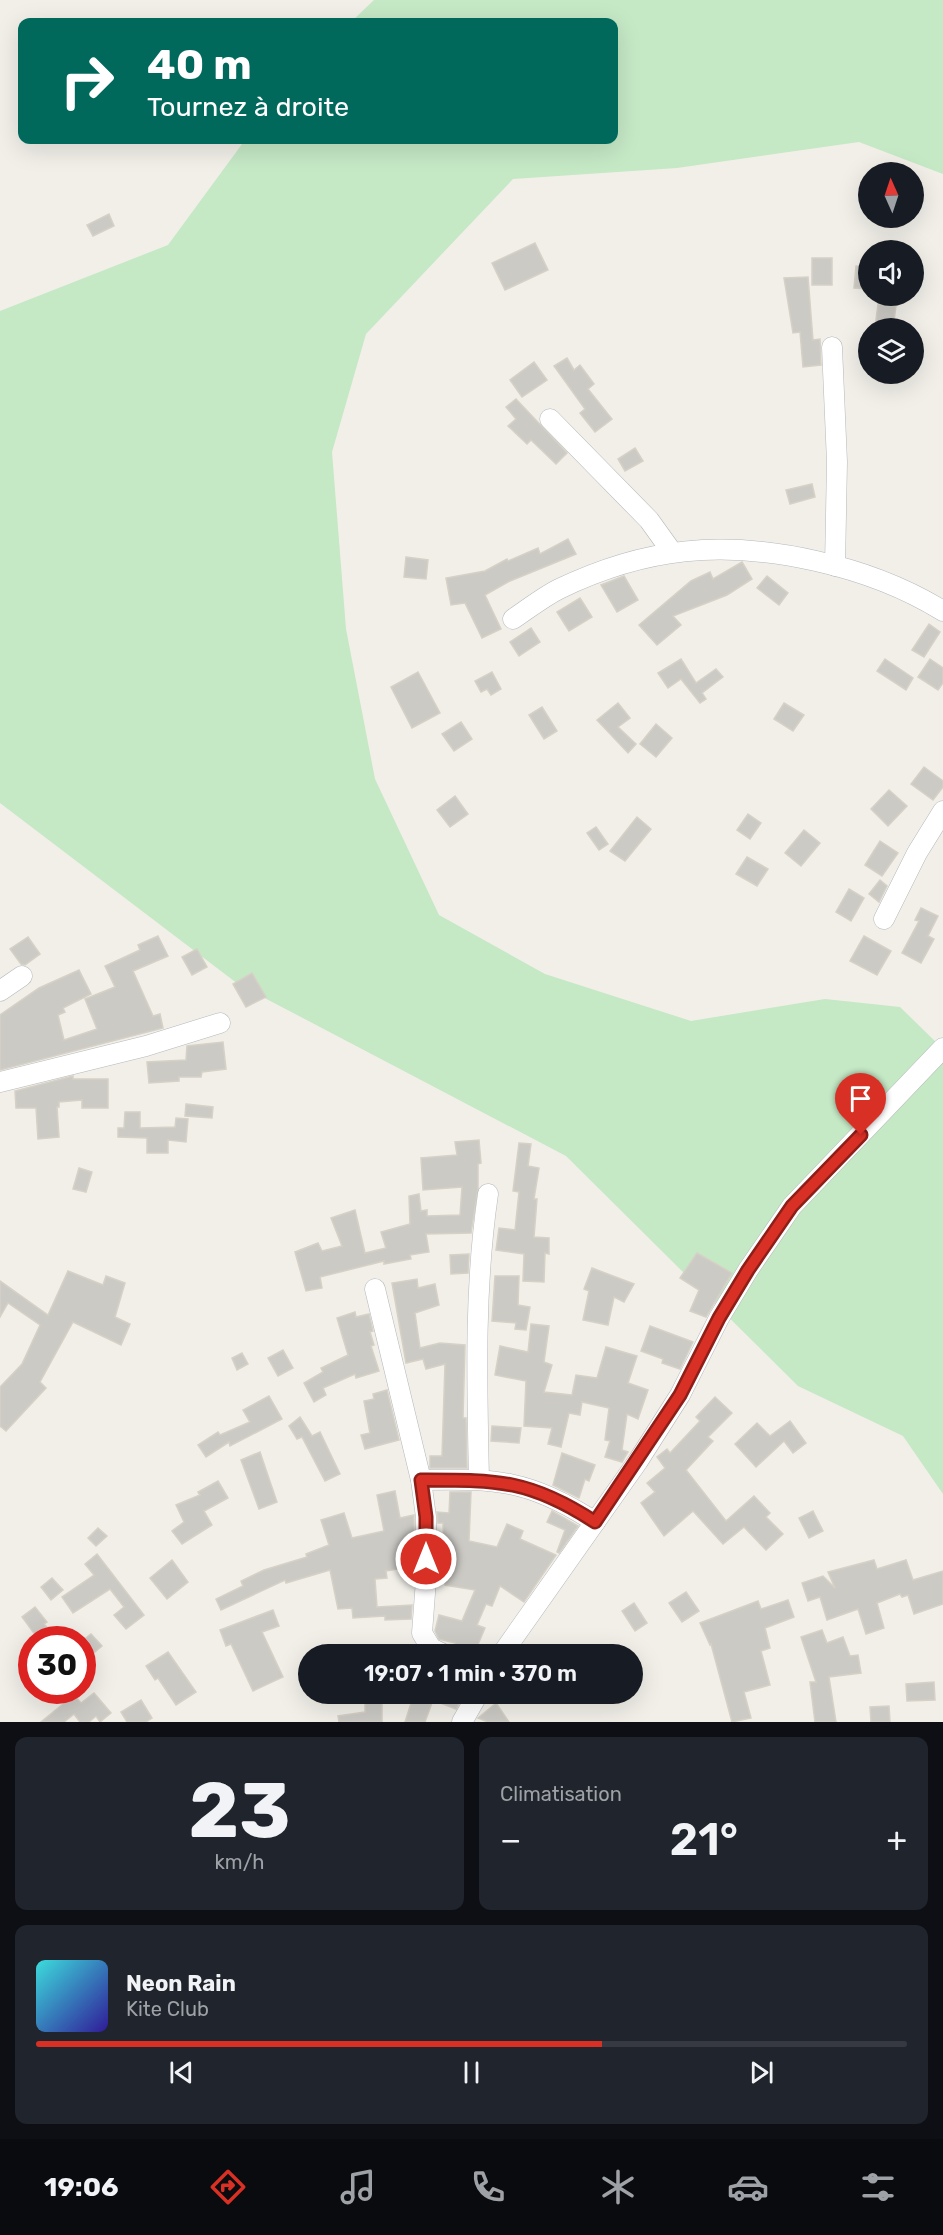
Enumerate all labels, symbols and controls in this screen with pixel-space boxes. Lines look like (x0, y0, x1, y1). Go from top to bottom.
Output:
text: 40 m (147, 40, 252, 90)
icon: right (48, 42, 126, 120)
text: Tournez à droite (147, 91, 349, 123)
north arrow (858, 162, 924, 228)
map controls (858, 162, 924, 384)
button: sound (858, 240, 924, 306)
button: layers (858, 318, 924, 384)
pin (835, 1073, 886, 1135)
icon: arrive (844, 1082, 877, 1115)
position arrow (394, 1527, 458, 1591)
speed limit sign: 30 (18, 1626, 96, 1704)
text: 19:07 · 1 min · 370 m (364, 1660, 577, 1687)
text: 23 (188, 1764, 291, 1857)
text: Climatisation (500, 1782, 622, 1806)
text: 21° (670, 1813, 738, 1866)
text: − (500, 1820, 521, 1859)
text: + (886, 1820, 907, 1859)
text: km/h (215, 1850, 264, 1874)
text: Neon Rain (126, 1970, 236, 1997)
text: Kite Club (126, 1997, 209, 2021)
icon: previous (165, 2056, 198, 2089)
icon: pause (455, 2056, 488, 2089)
icon: next (745, 2056, 778, 2089)
icon: directions (207, 2166, 249, 2208)
icon: music (337, 2166, 379, 2208)
icon: phone (467, 2166, 509, 2208)
icon: climate (597, 2166, 639, 2208)
icon: car (727, 2166, 769, 2208)
icon: filters (857, 2166, 899, 2208)
text: 19:06 (44, 2171, 119, 2203)

